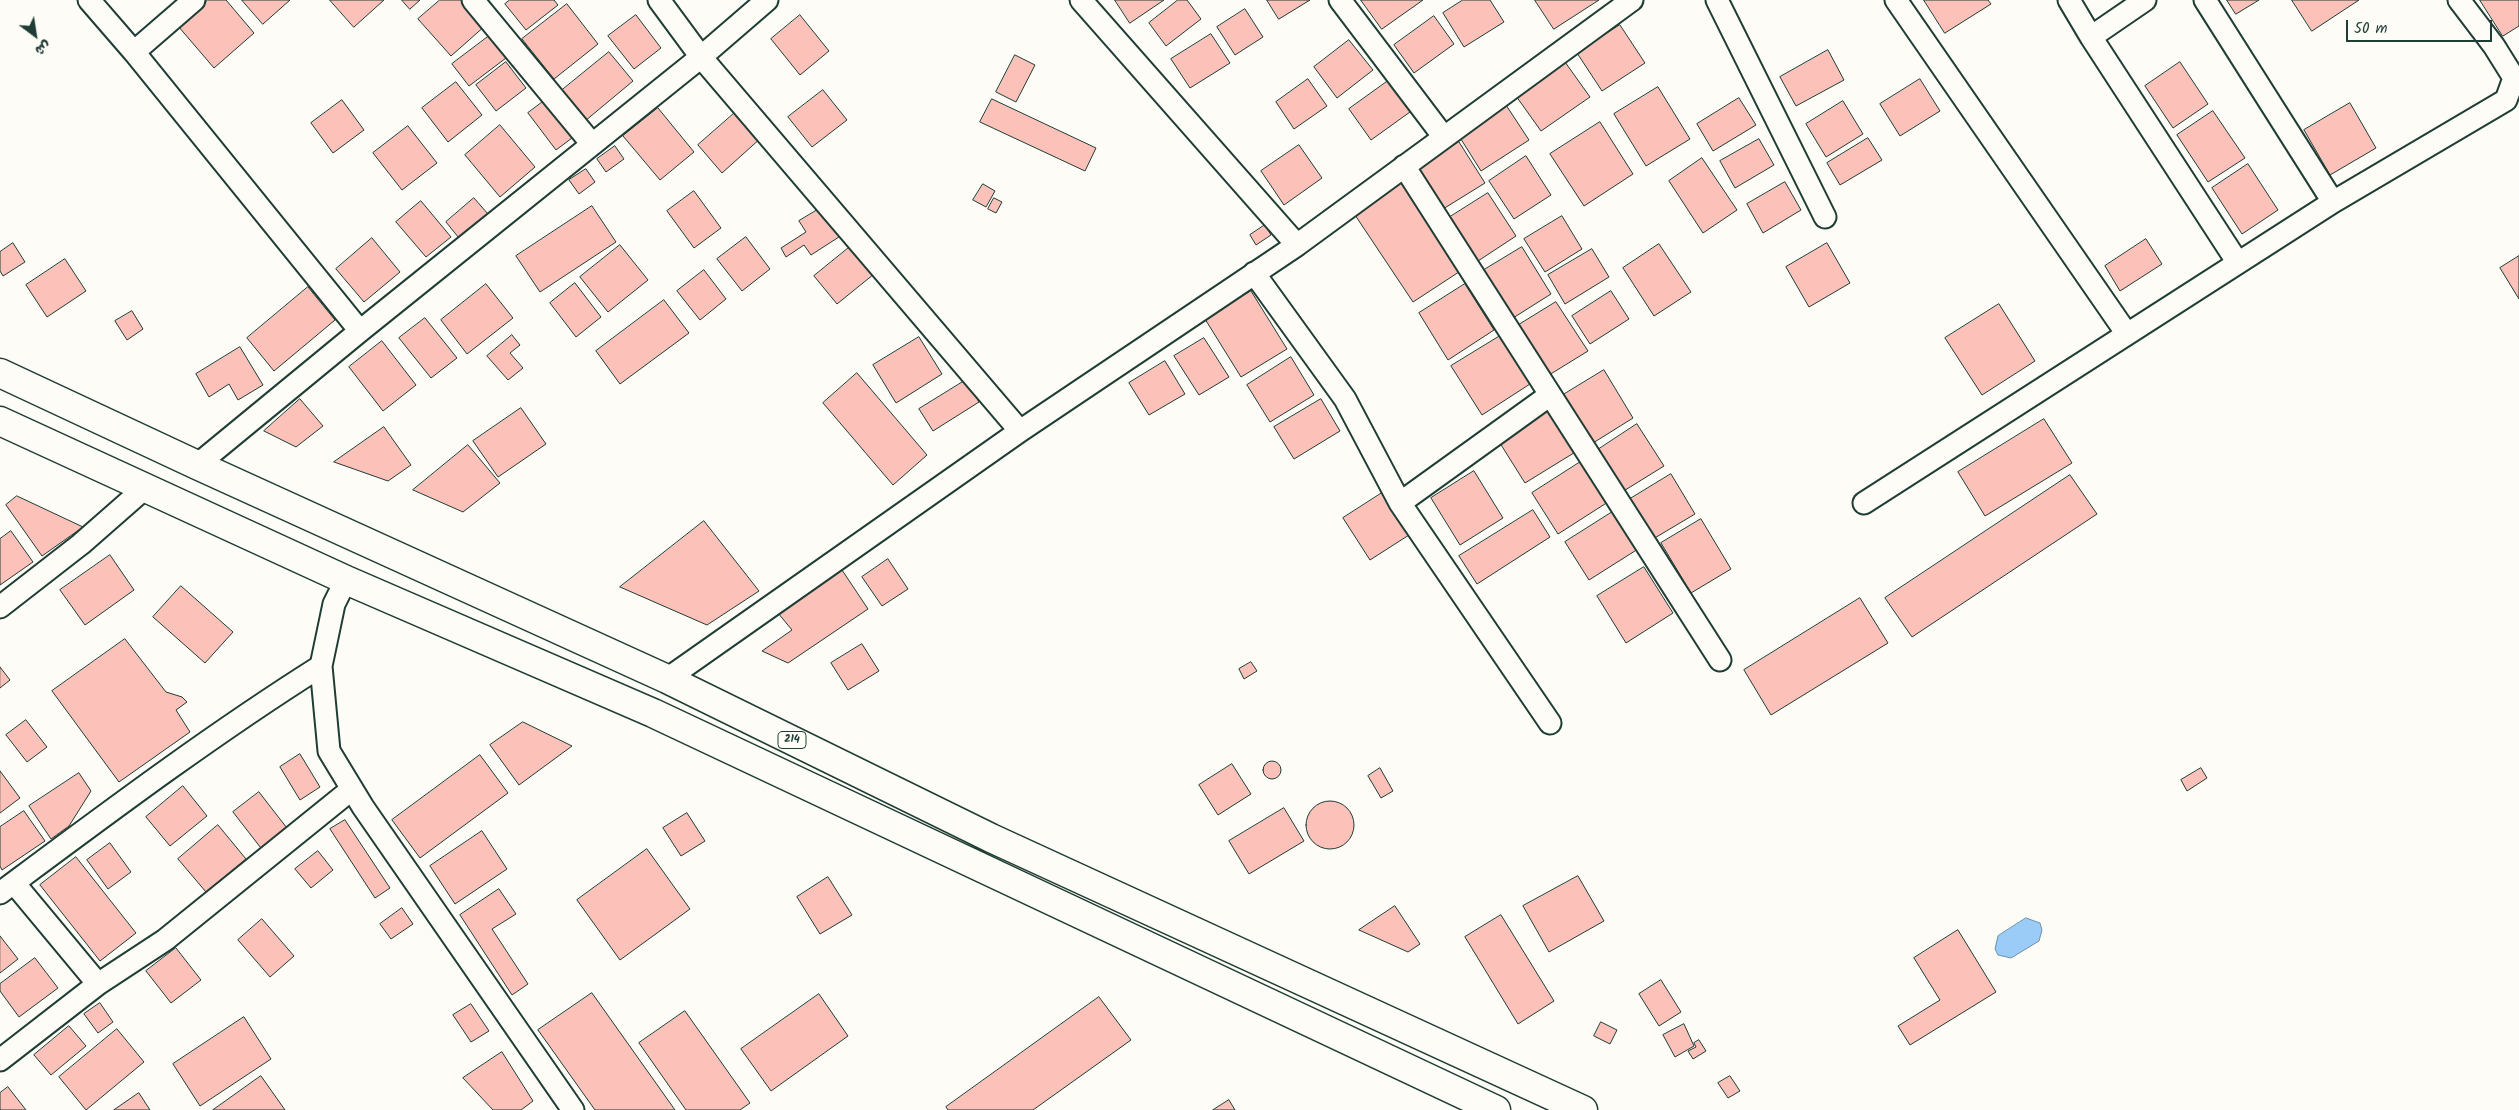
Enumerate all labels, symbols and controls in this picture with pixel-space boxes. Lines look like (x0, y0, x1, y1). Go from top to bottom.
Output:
north arrow (10, 10, 60, 60)
scale bar (2349, 10, 2495, 42)
text: 50 m (2354, 17, 2388, 41)
text: ش (30, 34, 55, 61)
road number: 214 (778, 732, 806, 748)

